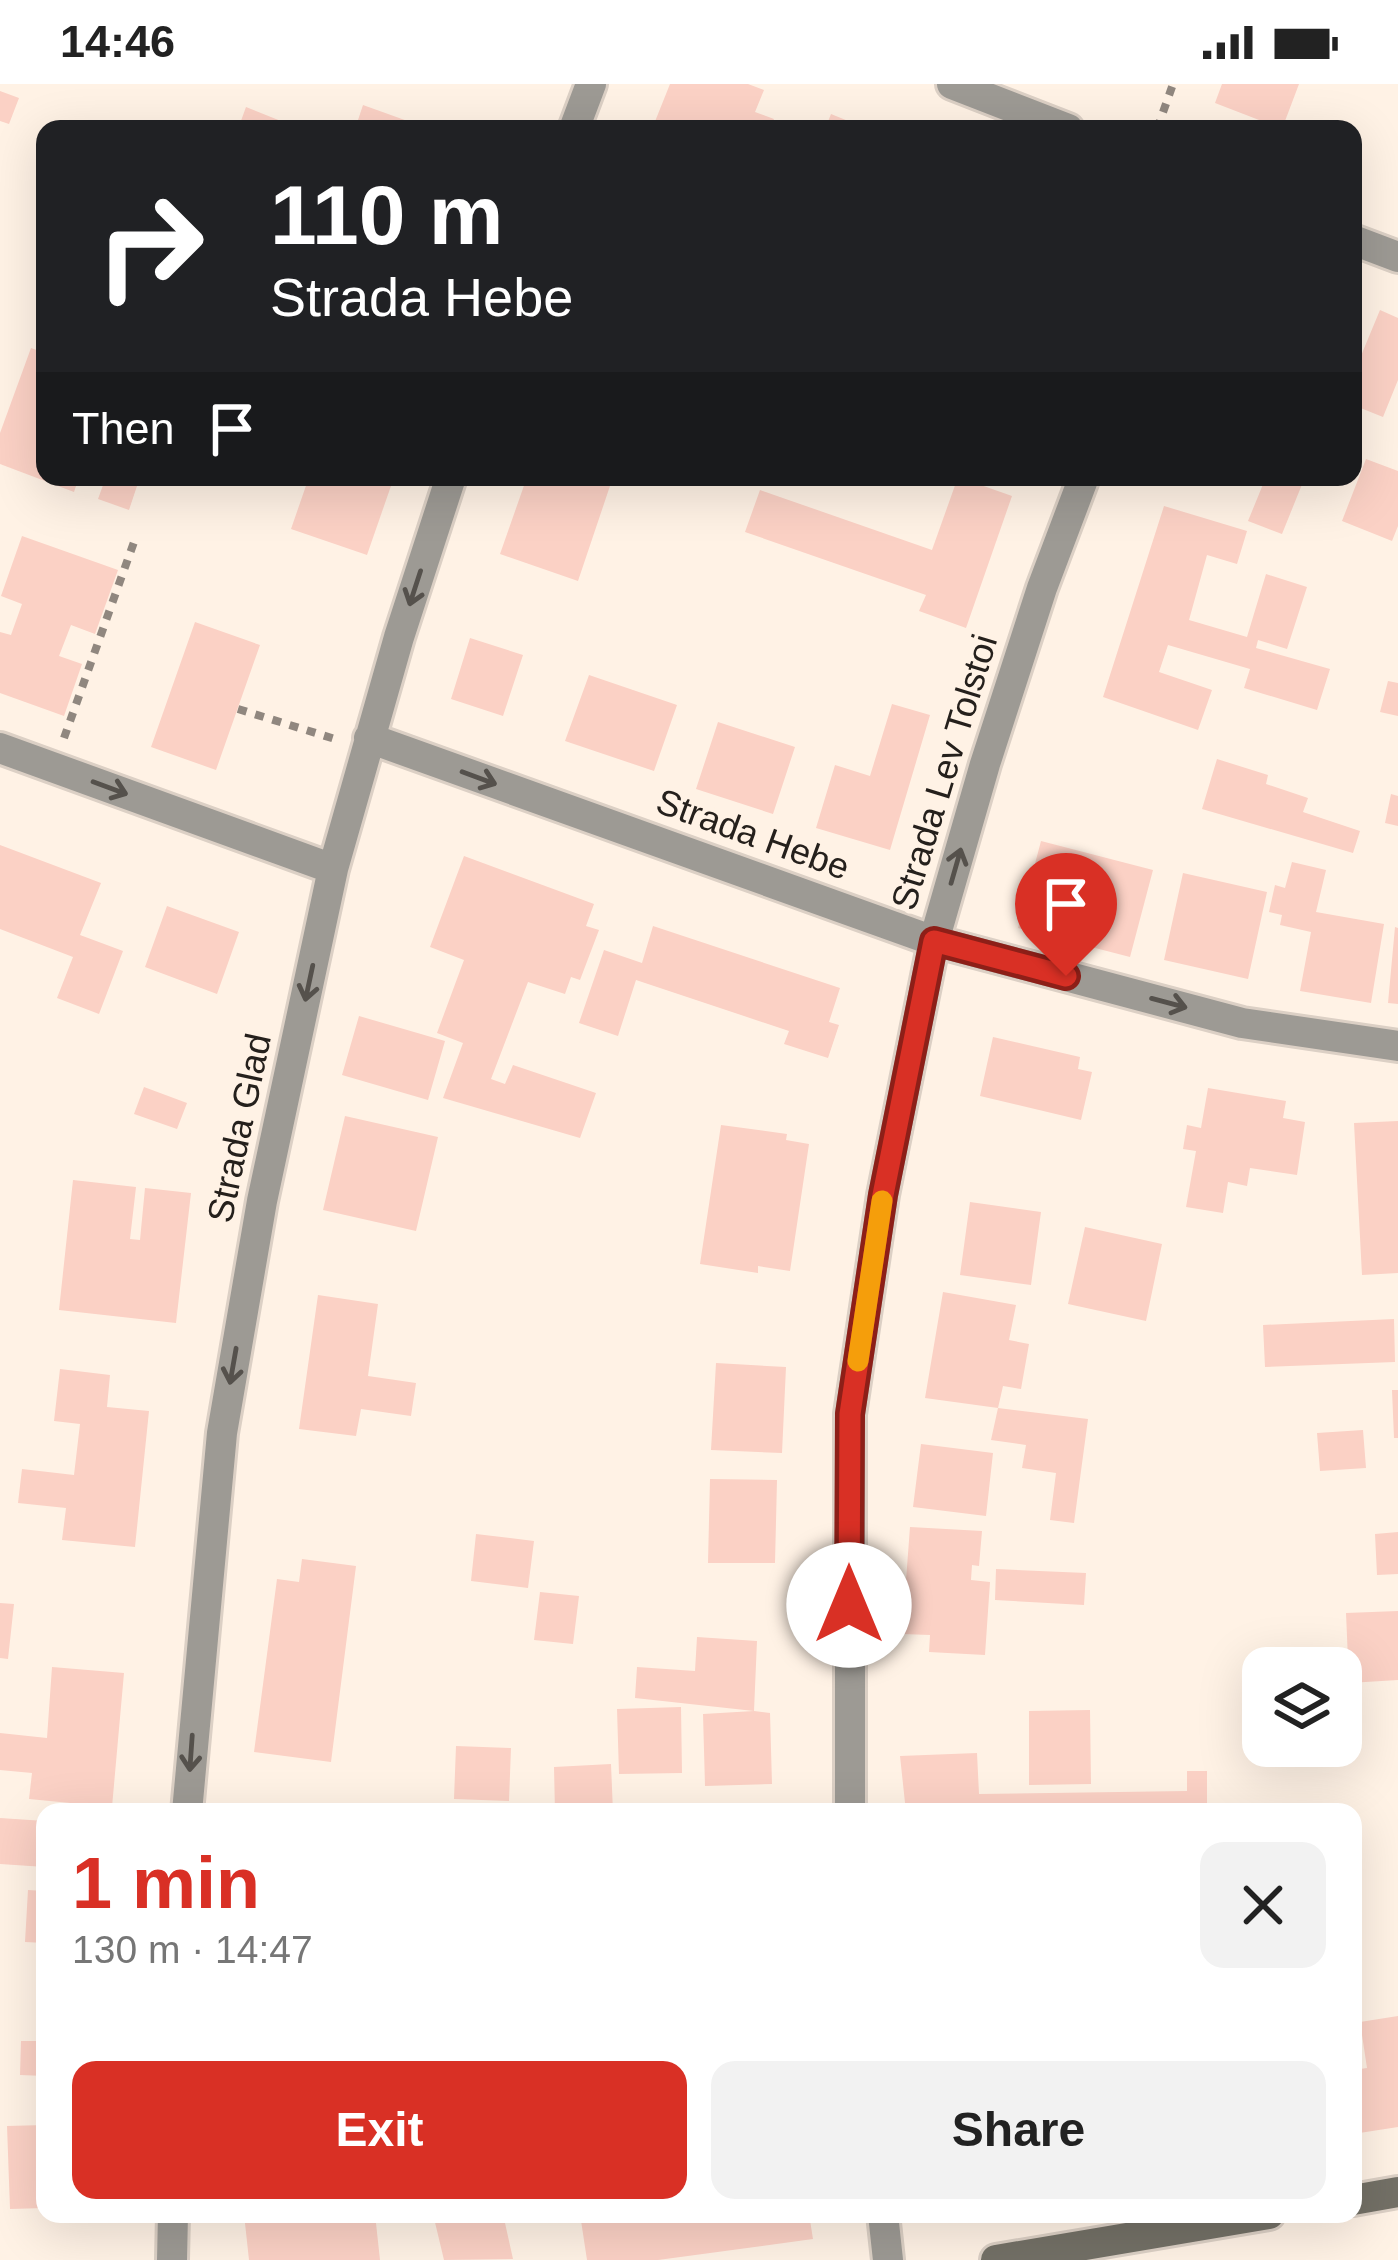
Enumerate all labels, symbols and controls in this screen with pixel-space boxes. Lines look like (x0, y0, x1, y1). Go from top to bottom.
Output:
text: 14:46 (60, 16, 175, 67)
icon: right (72, 168, 228, 324)
text: 110 m (270, 168, 504, 262)
text: Strada Hebe (270, 267, 573, 327)
icon: arrive (199, 396, 265, 462)
text: Then (72, 403, 175, 454)
one-way arrow (402, 568, 424, 606)
street label: Strada Lev Tolstoi (883, 629, 1005, 915)
one-way arrow (460, 768, 497, 790)
one-way arrow (91, 779, 128, 800)
street label: Strada Hebe (651, 780, 855, 888)
one-way arrow (946, 847, 968, 885)
pin (1015, 853, 1117, 976)
icon: arrive (1033, 871, 1099, 937)
one-way arrow (296, 964, 319, 1002)
one-way arrow (1149, 994, 1187, 1016)
street label: Strada Glad (199, 1030, 279, 1226)
one-way arrow (221, 1346, 244, 1385)
position arrow (786, 1542, 912, 1668)
map controls (1242, 1647, 1362, 1767)
button: layers (1242, 1647, 1362, 1767)
one-way arrow (179, 1733, 202, 1772)
button: close (1200, 1842, 1326, 1968)
text: 1 min (72, 1843, 260, 1923)
text: 130 m · 14:47 (72, 1928, 313, 1971)
button: Exit (72, 2061, 687, 2199)
button: Share (711, 2061, 1326, 2199)

